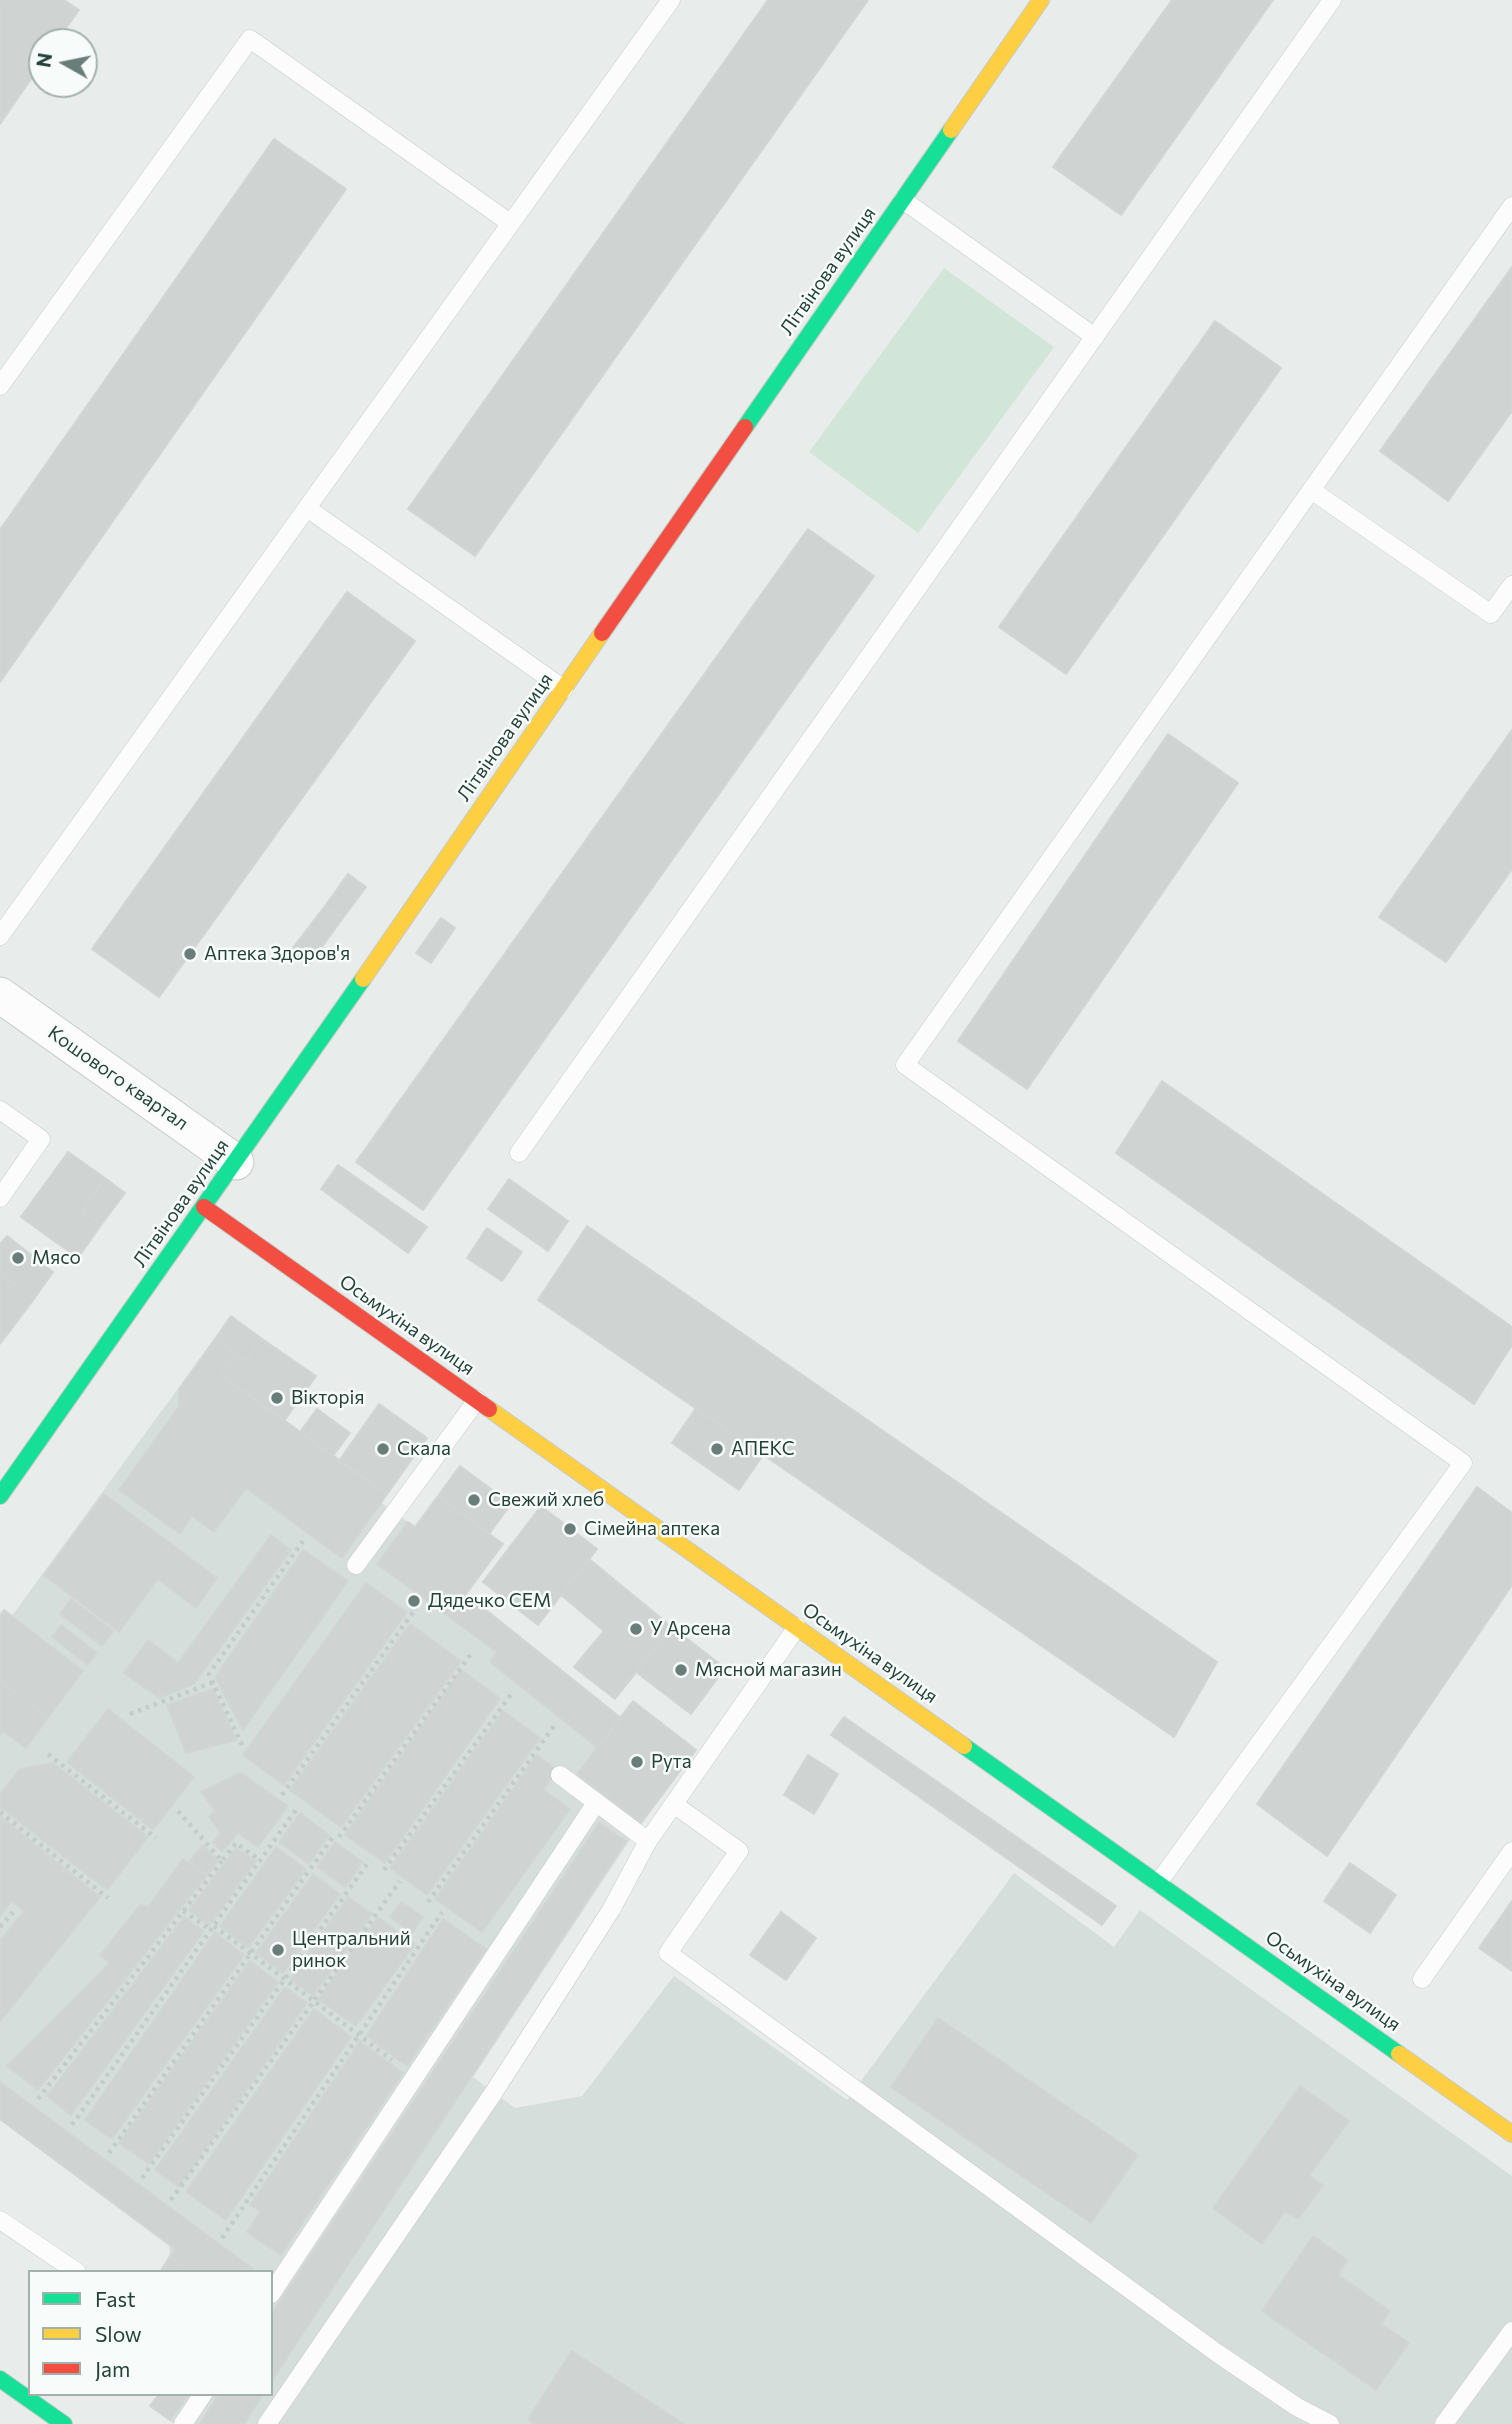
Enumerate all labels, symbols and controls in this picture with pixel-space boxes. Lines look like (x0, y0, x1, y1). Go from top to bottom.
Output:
north arrow (28, 28, 98, 98)
text: N (31, 51, 56, 69)
street label: Літвінова вулиця (775, 203, 881, 339)
street label: Літвінова вулиця (452, 669, 558, 805)
place label: Аптека Здоров'я (204, 943, 350, 965)
marker: Аптека Здоров'я (182, 946, 198, 962)
street label: Кошового квартал (43, 1021, 193, 1135)
street label: Літвінова вулиця (128, 1135, 234, 1271)
place label: Мясо (32, 1247, 81, 1269)
marker: Мясо (10, 1250, 26, 1266)
street label: Осьмухіна вулиця (335, 1270, 479, 1380)
place label: Вікторія (291, 1387, 364, 1409)
marker: Вікторія (269, 1390, 285, 1406)
place label: Скала (397, 1438, 451, 1460)
place label: АПЕКС (731, 1438, 795, 1460)
marker: Скала (375, 1441, 391, 1457)
marker: АПЕКС (709, 1441, 725, 1457)
place label: Свежий хлеб (488, 1489, 604, 1511)
marker: Свежий хлеб (466, 1492, 482, 1508)
place label: Сімейна аптека (584, 1518, 720, 1540)
marker: Сімейна аптека (562, 1521, 578, 1537)
place label: Дядечко СЕМ (428, 1590, 551, 1612)
marker: Дядечко СЕМ (406, 1593, 422, 1609)
street label: Осьмухіна вулиця (798, 1598, 942, 1708)
place label: У Арсена (650, 1618, 731, 1640)
marker: У Арсена (628, 1621, 644, 1637)
place label: Мясной магазин (695, 1659, 842, 1681)
marker: Мясной магазин (673, 1662, 689, 1678)
place label: Рута (651, 1751, 692, 1773)
marker: Рута (629, 1754, 645, 1770)
street label: Осьмухіна вулиця (1261, 1926, 1405, 2036)
place label: Центральний ринок (292, 1928, 411, 1972)
marker: Центральний ринок (270, 1942, 286, 1958)
legend (28, 2270, 273, 2396)
text: Fast (95, 2286, 136, 2311)
text: Slow (95, 2321, 142, 2346)
text: Jam (95, 2356, 130, 2381)

